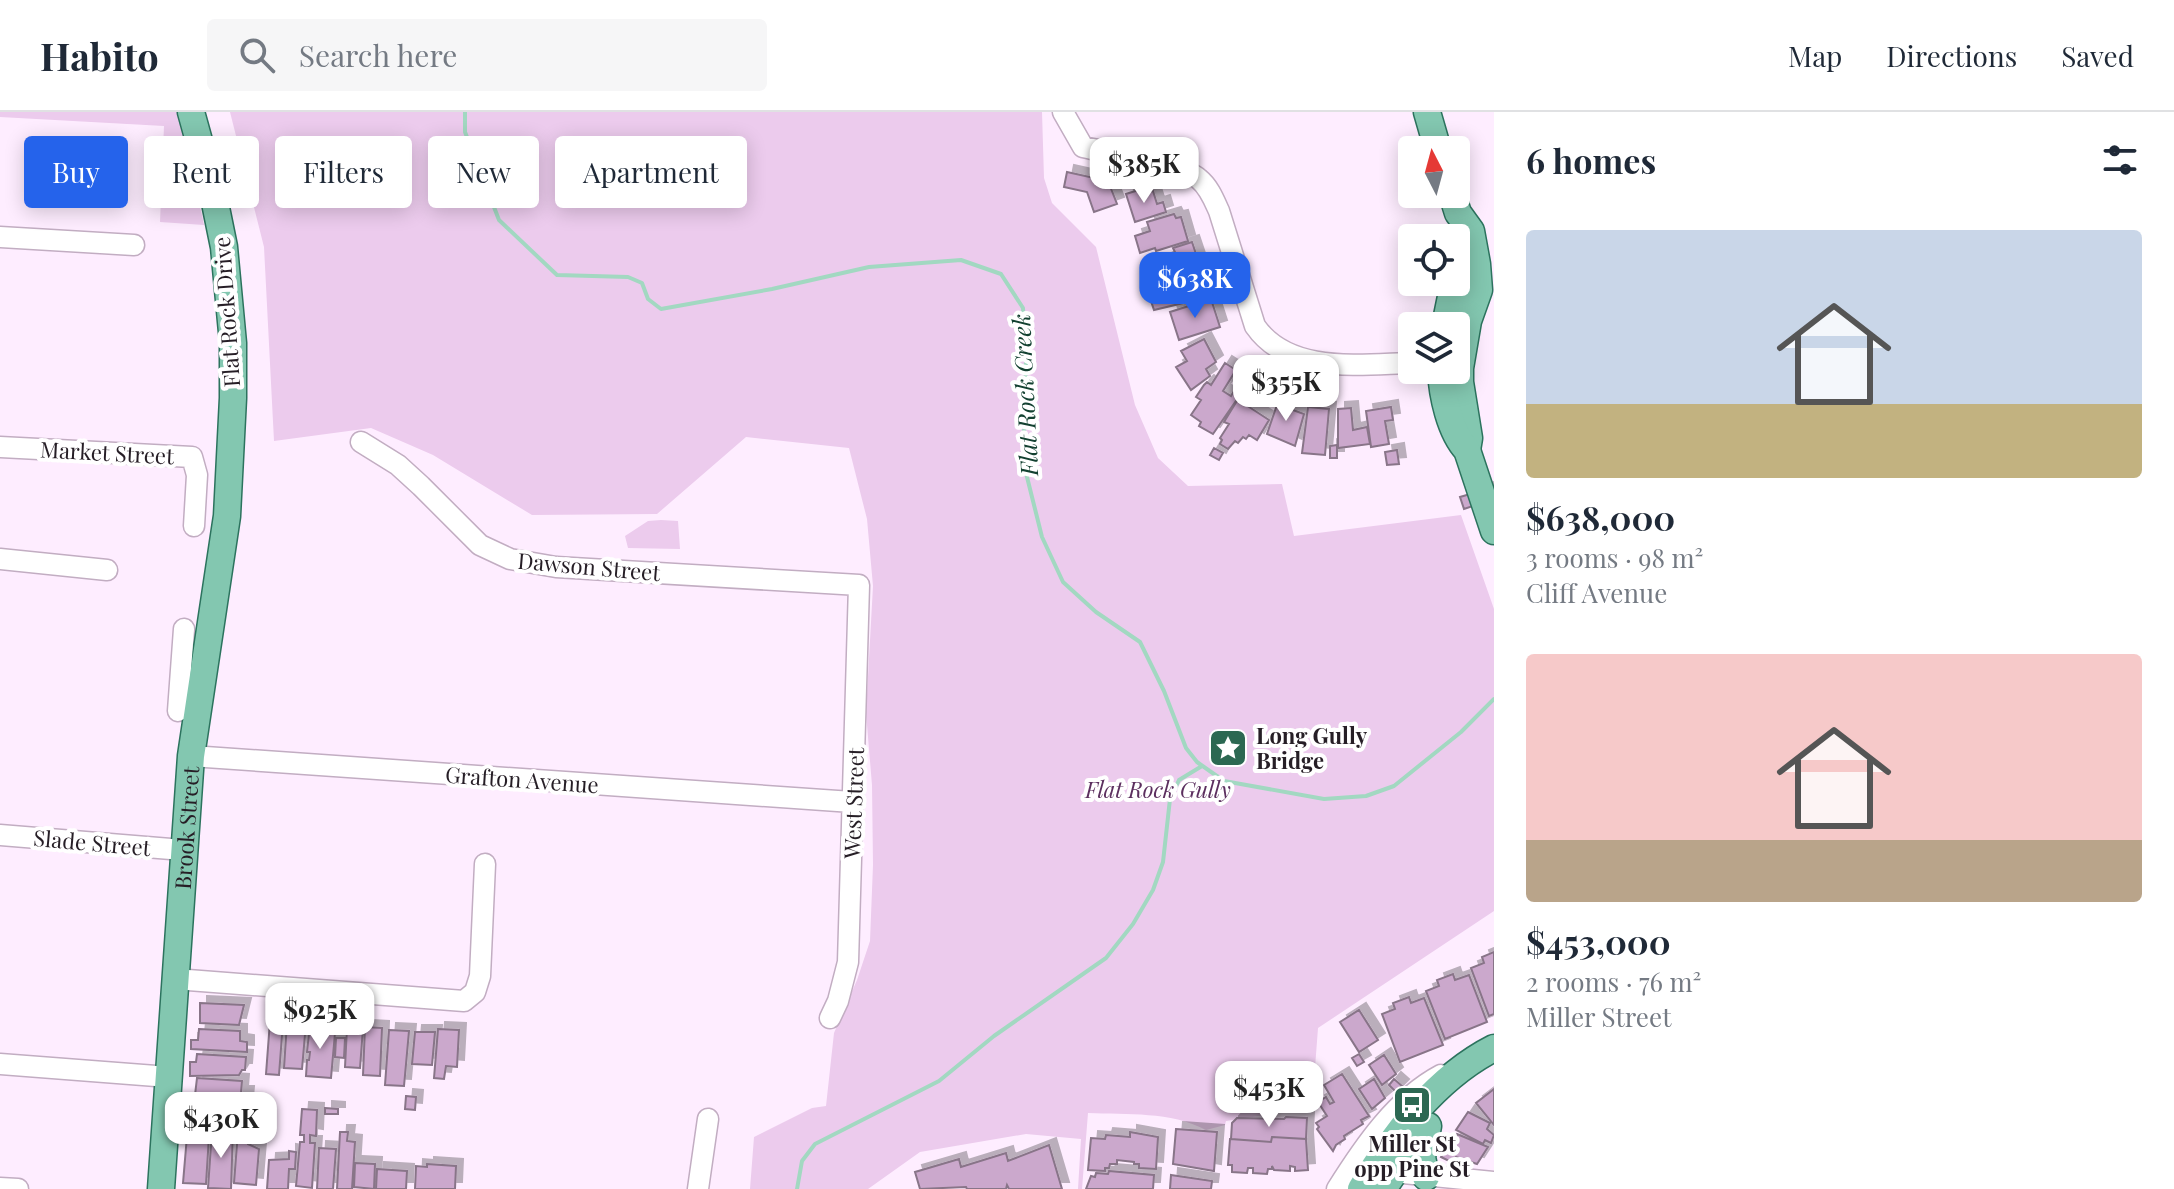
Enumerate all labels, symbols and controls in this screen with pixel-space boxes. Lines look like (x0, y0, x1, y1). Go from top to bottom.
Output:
search box (207, 19, 767, 91)
text: Habito (40, 30, 159, 81)
icon: search (235, 33, 279, 77)
text: Search here (299, 35, 457, 75)
text: Map (1788, 37, 1842, 74)
text: Directions (1886, 37, 2017, 74)
text: Saved (2061, 37, 2134, 74)
chip: Buy (24, 136, 128, 208)
chip: Rent (144, 136, 259, 208)
chip: Filters (275, 136, 412, 208)
chip: New (428, 136, 539, 208)
chip: Apartment (555, 136, 747, 208)
north arrow (1398, 136, 1470, 208)
map controls (1398, 136, 1470, 384)
pin: $385K (1088, 137, 1200, 205)
text: 6 homes (1526, 137, 1656, 183)
icon: filters (2098, 138, 2142, 182)
text: $385K (1108, 145, 1180, 180)
button: locate (1398, 224, 1470, 296)
street label: Flat Rock Drive (206, 236, 246, 388)
pin: $638K (1139, 252, 1251, 320)
text: $638K (1157, 260, 1233, 295)
icon: home (1762, 282, 1906, 426)
button: layers (1398, 312, 1470, 384)
water label: Flat Rock Creek (1004, 313, 1044, 478)
pin: $355K (1230, 355, 1342, 423)
text: $355K (1251, 363, 1321, 398)
street label: Market Street (39, 434, 176, 471)
text: $638,000 (1526, 494, 1675, 540)
text: 3 rooms · 98 m² (1526, 540, 1703, 575)
street label: Dawson Street (516, 545, 663, 587)
text: Cliff Avenue (1526, 575, 1667, 610)
icon: home (1762, 706, 1906, 850)
place label: Long Gully Bridge (1256, 720, 1368, 775)
place icon: Long Gully Bridge (1207, 727, 1249, 769)
street label: West Street (836, 746, 870, 860)
street label: Grafton Avenue (444, 759, 600, 799)
street label: Brook Street (167, 764, 205, 890)
park label: Flat Rock Gully (1084, 774, 1231, 804)
street label: Slade Street (32, 822, 153, 862)
text: $453,000 (1526, 918, 1671, 964)
text: 2 rooms · 76 m² (1526, 964, 1701, 999)
pin: $925K (264, 983, 376, 1051)
text: $925K (283, 991, 357, 1026)
text: Miller Street (1526, 999, 1671, 1034)
pin: $453K (1213, 1061, 1325, 1129)
text: $453K (1233, 1069, 1305, 1104)
bus stop icon: Miller St opp Pine St (1391, 1084, 1433, 1126)
pin: $430K (165, 1092, 277, 1160)
text: $430K (183, 1100, 259, 1135)
place label: Miller St opp Pine St (1354, 1128, 1470, 1183)

